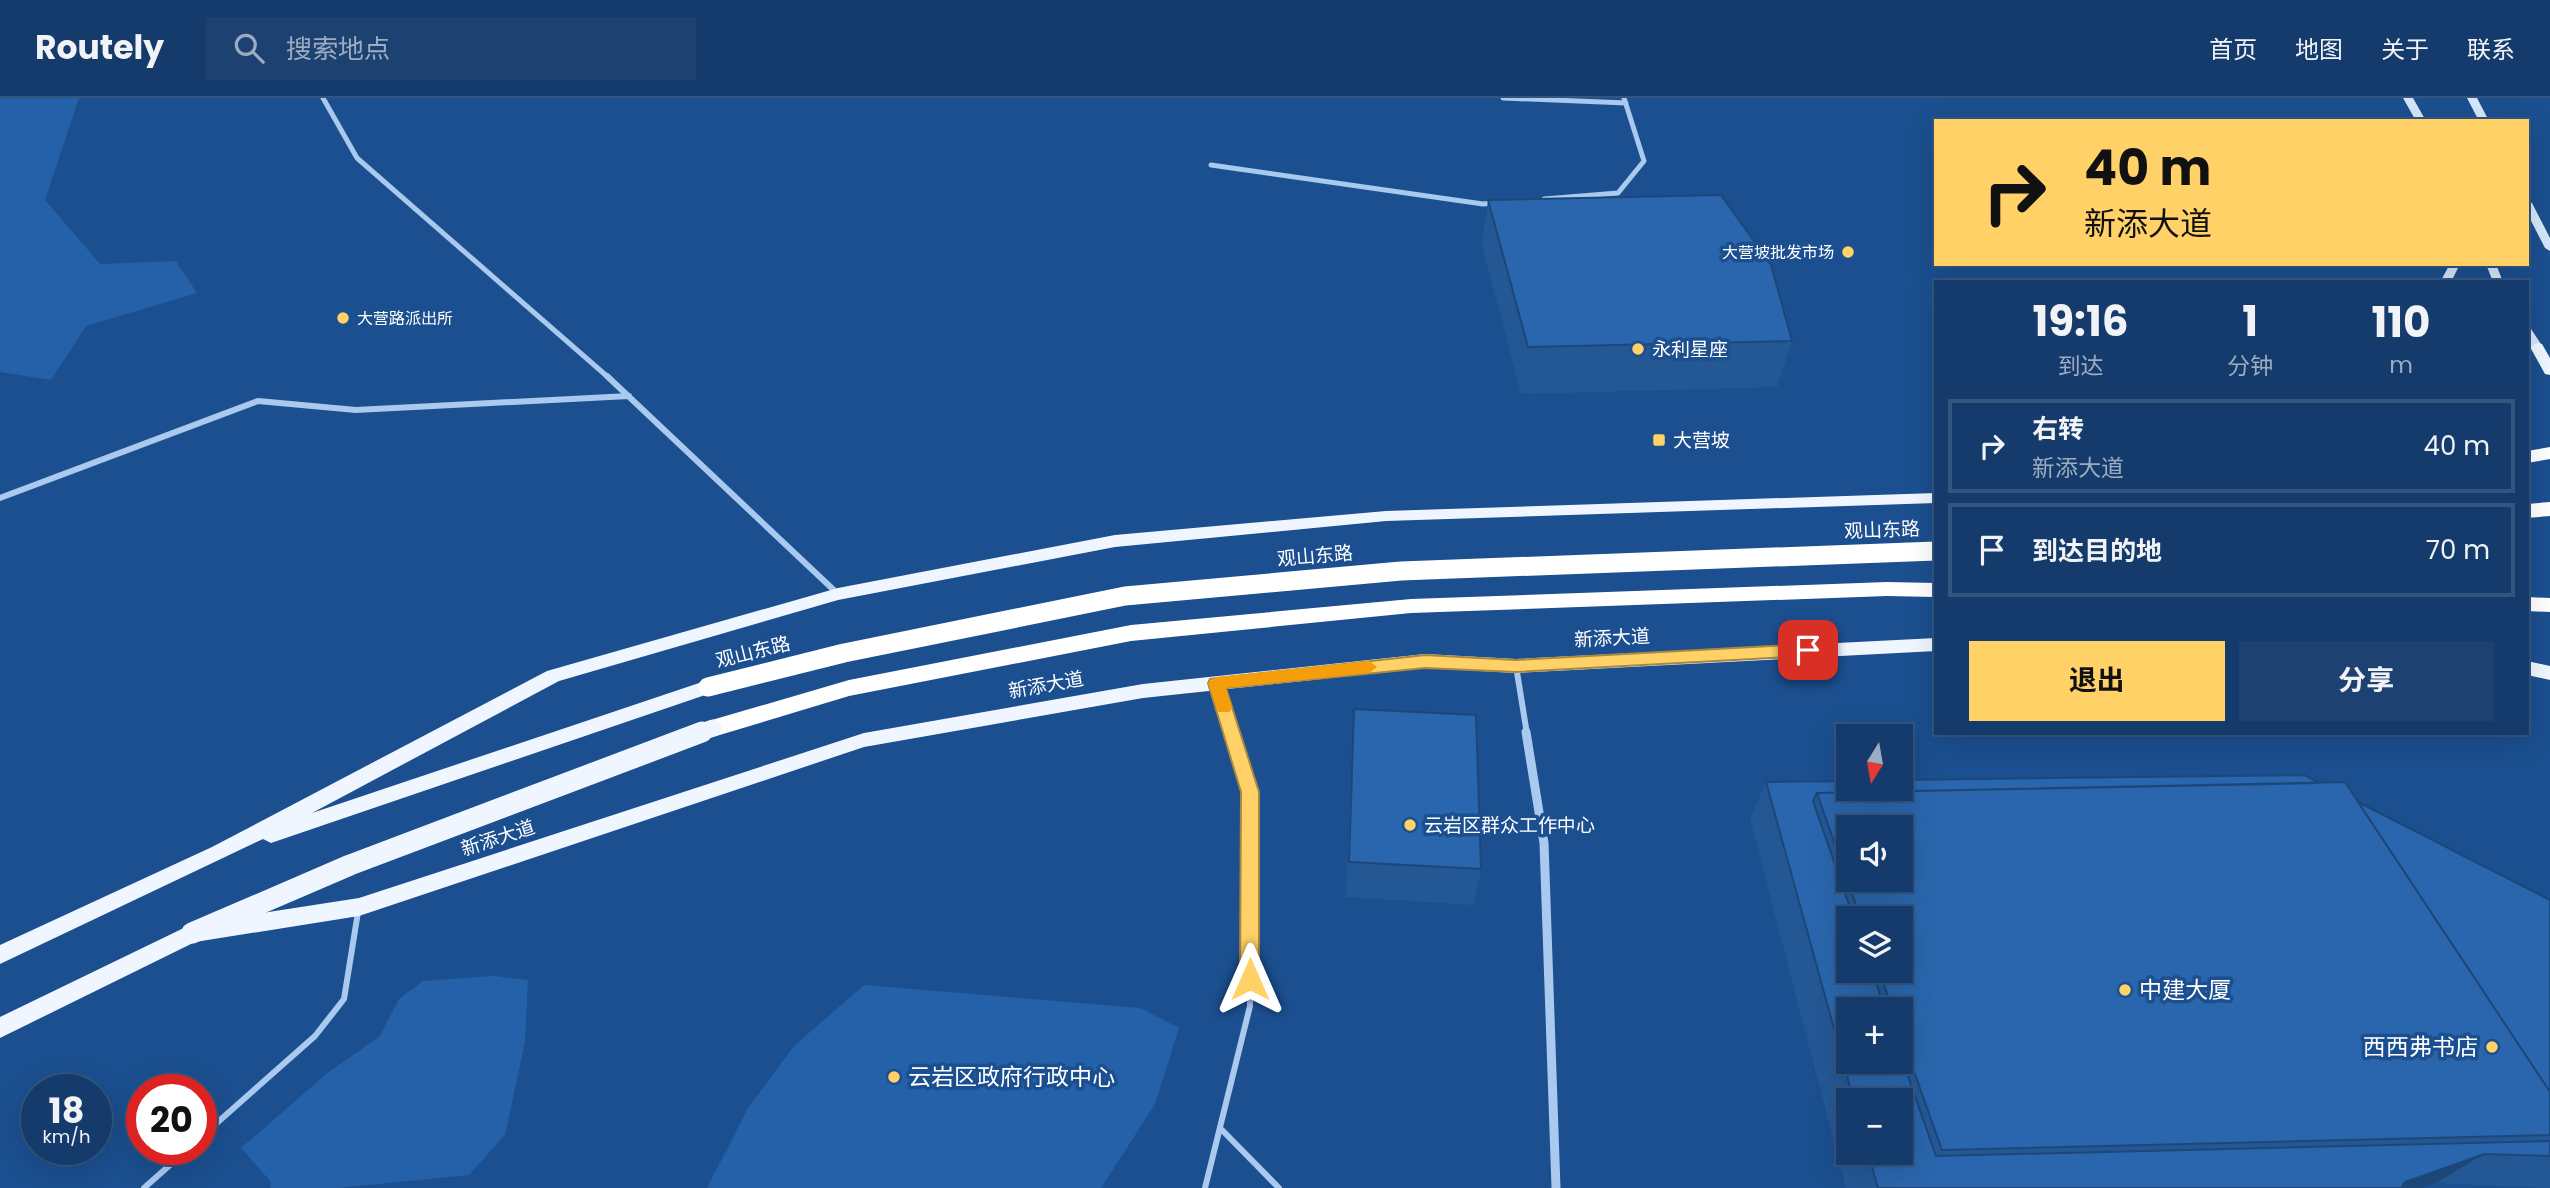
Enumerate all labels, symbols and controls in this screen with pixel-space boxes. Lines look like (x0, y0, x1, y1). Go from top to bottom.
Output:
search box (206, 17, 696, 80)
text: Routely (35, 24, 164, 71)
icon: search (230, 29, 268, 67)
text: 搜索地点 (286, 31, 390, 67)
text: 首页 (2209, 33, 2257, 66)
text: 地图 (2295, 33, 2343, 66)
text: 关于 (2381, 33, 2429, 66)
text: 联系 (2467, 33, 2515, 66)
text: 40 m (2084, 134, 2211, 202)
icon: right (1969, 147, 2060, 238)
text: 新添大道 (2084, 201, 2212, 246)
place label: 大营坡批发市场 (1722, 241, 1834, 264)
marker: 大营坡批发市场 (1840, 244, 1856, 260)
text: 19:16 (2032, 292, 2129, 351)
text: 1 (2242, 292, 2258, 351)
text: 110 (2372, 293, 2430, 352)
place label: 大营路派出所 (357, 307, 453, 330)
marker: 大营路派出所 (335, 310, 351, 326)
place label: 永利星座 (1652, 336, 1728, 363)
marker: 永利星座 (1630, 341, 1646, 357)
text: m (2389, 349, 2413, 381)
text: 到达 (2058, 350, 2104, 382)
text: 分钟 (2227, 350, 2273, 382)
text: 右转 (2032, 411, 2084, 447)
place label: 大营坡 (1673, 427, 1730, 454)
icon: right (1973, 427, 2011, 465)
text: 40 m (2424, 428, 2490, 464)
marker: 大营坡 (1651, 432, 1667, 448)
text: 新添大道 (2032, 452, 2124, 484)
street label: 观山东路 (1844, 515, 1920, 545)
icon: arrive (1973, 531, 2011, 569)
text: 70 m (2426, 532, 2490, 568)
text: 到达目的地 (2032, 533, 2162, 569)
street label: 观山东路 (1276, 539, 1354, 573)
pin (1778, 620, 1838, 680)
street label: 新添大道 (1573, 623, 1651, 653)
street label: 观山东路 (713, 630, 793, 674)
icon: arrive (1789, 631, 1827, 669)
button: 退出 (1969, 641, 2225, 721)
button: 分享 (2239, 641, 2494, 721)
street label: 新添大道 (1006, 665, 1086, 705)
north arrow (1836, 724, 1913, 802)
map controls (1836, 724, 1913, 1165)
place label: 云岩区群众工作中心 (1424, 812, 1595, 839)
street label: 新添大道 (458, 813, 538, 863)
button: sound (1836, 815, 1913, 892)
marker: 云岩区群众工作中心 (1402, 817, 1418, 833)
button: layers (1836, 906, 1913, 983)
position arrow (1213, 942, 1287, 1016)
place label: 中建大厦 (2139, 974, 2231, 1006)
marker: 中建大厦 (2117, 982, 2133, 998)
button: + (1836, 997, 1913, 1074)
place label: 西西弗书店 (2363, 1031, 2478, 1063)
marker: 西西弗书店 (2484, 1039, 2500, 1055)
place label: 云岩区政府行政中心 (908, 1061, 1115, 1093)
marker: 云岩区政府行政中心 (886, 1069, 902, 1085)
speed limit sign: 20 (126, 1074, 217, 1165)
text: 18 (49, 1086, 84, 1135)
button: − (1836, 1088, 1913, 1165)
text: km/h (43, 1124, 90, 1149)

